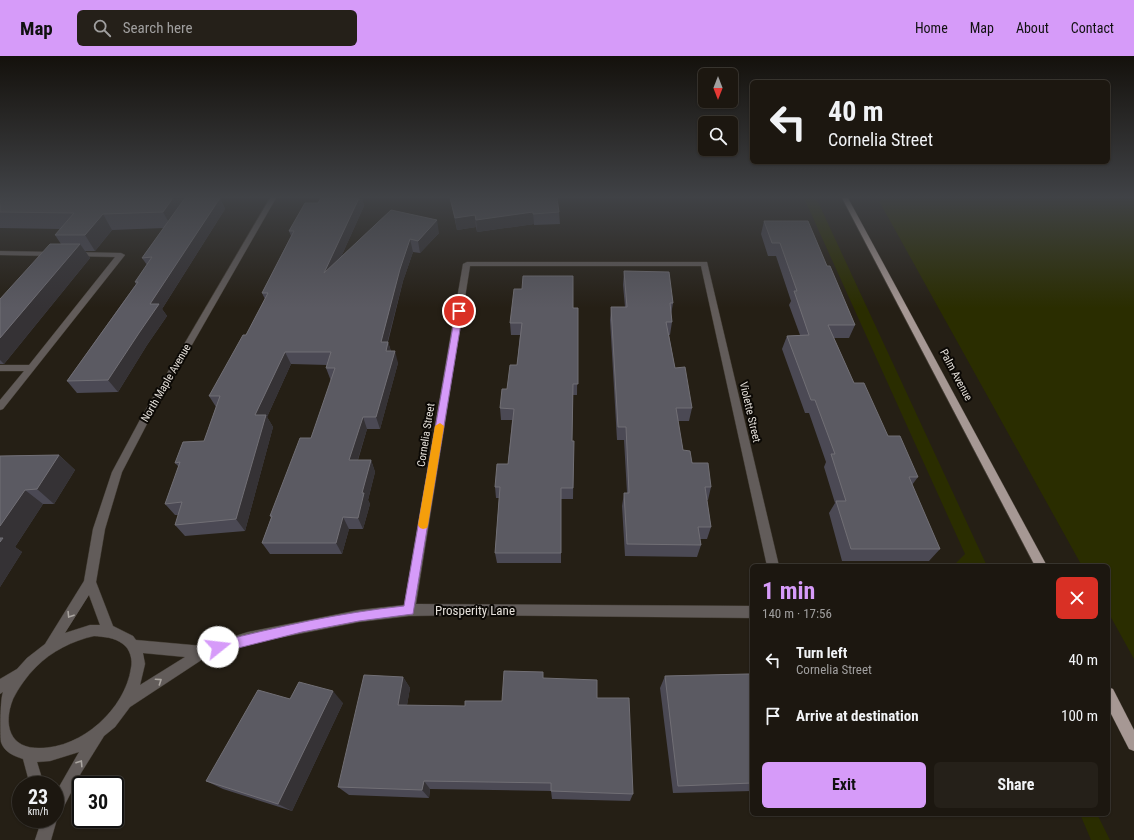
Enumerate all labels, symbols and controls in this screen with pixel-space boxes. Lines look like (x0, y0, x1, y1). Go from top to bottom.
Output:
search box (77, 10, 357, 46)
text: Map (20, 17, 53, 40)
icon: search (91, 17, 113, 39)
text: Search here (123, 19, 193, 37)
text: Home (915, 20, 948, 36)
text: Map (970, 20, 994, 36)
text: About (1016, 20, 1049, 36)
text: Contact (1071, 20, 1114, 36)
north arrow (698, 68, 738, 108)
map controls (698, 68, 738, 156)
text: 40 m (828, 95, 884, 128)
icon: left (762, 96, 814, 148)
button: search (698, 116, 738, 156)
text: Cornelia Street (828, 129, 933, 150)
pin (442, 294, 476, 328)
icon: arrive (448, 300, 470, 322)
street label: North Maple Avenue (138, 342, 194, 424)
street label: Palm Avenue (937, 347, 975, 403)
street label: Violette Street (737, 380, 763, 444)
street label: Cornelia Street (415, 402, 437, 468)
text: 1 min (762, 577, 815, 605)
button: close (1056, 577, 1098, 619)
street label: Prosperity Lane (435, 603, 515, 618)
text: 140 m · 17:56 (762, 606, 832, 621)
one-way arrow (67, 611, 74, 618)
position arrow (197, 626, 239, 668)
text: Turn left (796, 644, 847, 662)
icon: left (762, 649, 784, 671)
text: 40 m (1068, 651, 1098, 669)
text: Cornelia Street (796, 662, 872, 677)
one-way arrow (155, 678, 162, 685)
icon: arrive (762, 705, 784, 727)
text: Arrive at destination (796, 707, 919, 725)
text: 100 m (1061, 707, 1098, 725)
one-way arrow (75, 760, 82, 767)
button: Exit (762, 762, 926, 808)
button: Share (934, 762, 1098, 808)
speed limit sign: 30 (72, 776, 124, 828)
text: 23 (28, 785, 48, 809)
text: km/h (28, 806, 48, 817)

